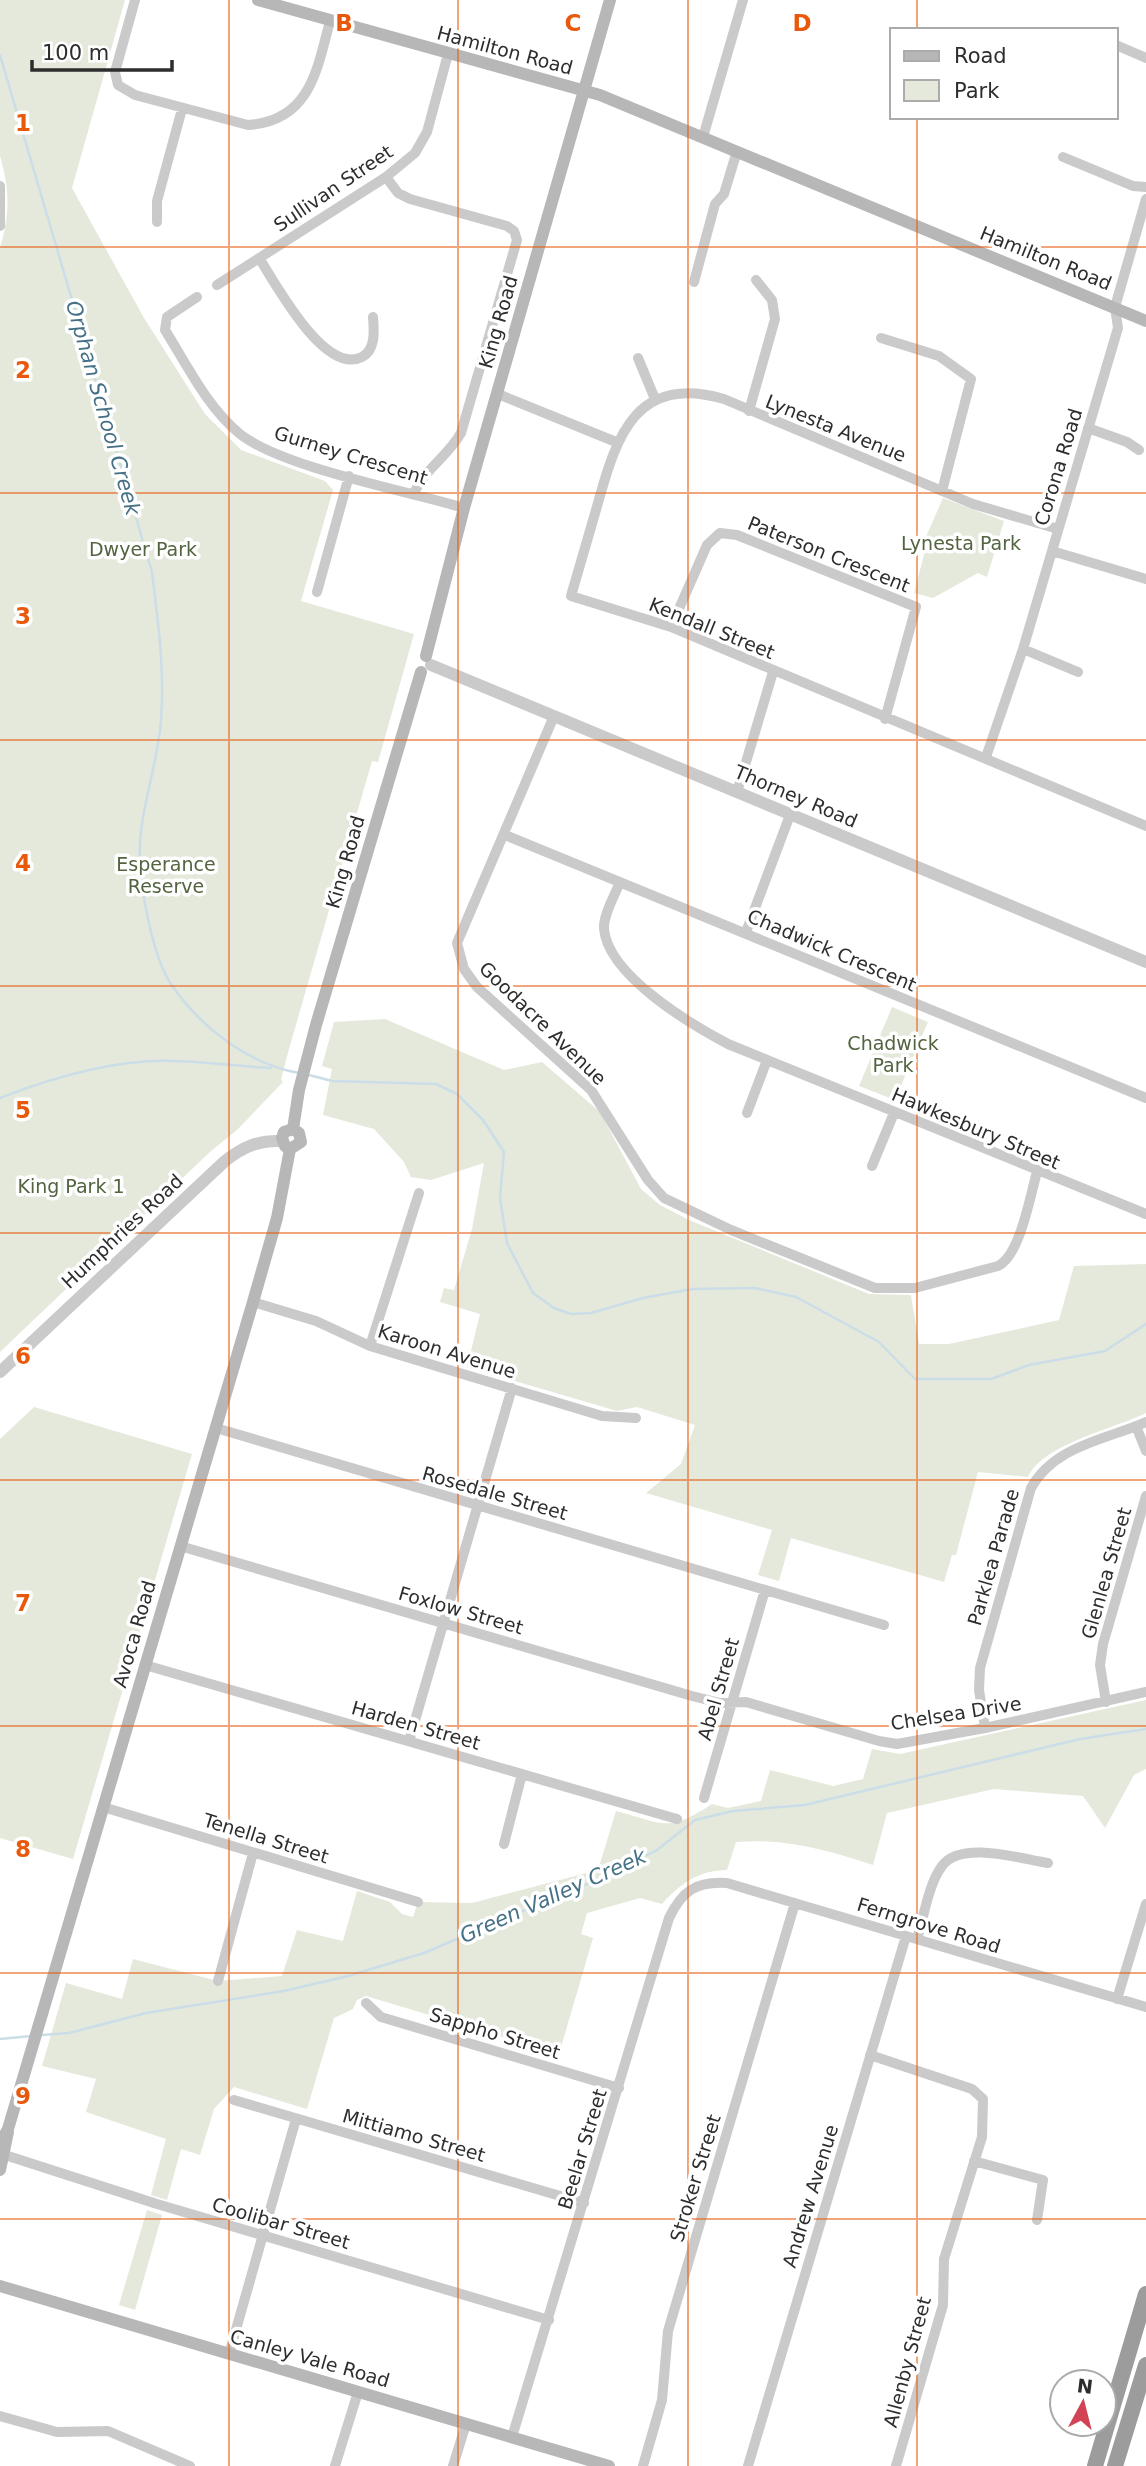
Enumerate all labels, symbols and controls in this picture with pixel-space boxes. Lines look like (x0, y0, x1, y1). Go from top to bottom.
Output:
text: B (335, 10, 353, 36)
text: C (565, 10, 581, 36)
text: D (792, 10, 812, 36)
street label: Hamilton Road (435, 21, 575, 79)
scale bar (32, 28, 172, 72)
legend (890, 28, 1118, 119)
text: 100 m (42, 41, 109, 65)
text: Road (954, 44, 1007, 68)
text: Park (954, 79, 1000, 103)
text: 1 (15, 110, 31, 136)
street label: Sullivan Street (269, 140, 397, 236)
street label: Hamilton Road (977, 222, 1115, 294)
street label: King Road (474, 273, 522, 371)
water label: Orphan School Creek (61, 298, 145, 519)
text: 2 (15, 357, 31, 383)
street label: Lynesta Avenue (763, 390, 909, 466)
street label: Corona Road (1030, 406, 1086, 528)
street label: Gurney Crescent (272, 421, 430, 489)
street label: Paterson Crescent (745, 511, 913, 597)
park label: Lynesta Park (901, 532, 1021, 554)
park label: Dwyer Park (89, 538, 197, 560)
street label: Kendall Street (646, 593, 778, 663)
text: 3 (15, 603, 31, 629)
street label: Thorney Road (730, 760, 861, 832)
street label: King Road (321, 813, 369, 911)
text: 4 (15, 850, 31, 876)
park label: Esperance Reserve (116, 853, 216, 897)
street label: Chadwick Crescent (744, 904, 920, 996)
street label: Goodacre Avenue (475, 957, 611, 1089)
park label: Chadwick Park (847, 1032, 939, 1076)
street label: Hawkesbury Street (889, 1083, 1063, 1173)
text: 5 (15, 1097, 31, 1123)
street label: Humphries Road (57, 1169, 187, 1293)
park label: King Park 1 (17, 1175, 125, 1197)
street label: Karoon Avenue (375, 1320, 519, 1382)
text: 6 (15, 1343, 31, 1369)
street label: Rosedale Street (420, 1462, 570, 1524)
street label: Parklea Parade (963, 1486, 1023, 1628)
street label: Glenlea Street (1077, 1505, 1135, 1641)
street label: Avoca Road (108, 1578, 160, 1690)
street label: Foxlow Street (396, 1582, 526, 1638)
text: 7 (15, 1590, 31, 1616)
street label: Abel Street (693, 1635, 743, 1743)
street label: Chelsea Drive (889, 1692, 1023, 1734)
street label: Harden Street (349, 1696, 483, 1754)
street label: Tenella Street (200, 1808, 331, 1867)
text: 8 (15, 1836, 31, 1862)
water label: Green Valley Creek (456, 1844, 651, 1948)
street label: Ferngrove Road (855, 1893, 1003, 1957)
street label: Sappho Street (427, 2003, 563, 2063)
text: 9 (15, 2083, 31, 2109)
street label: Beelar Street (553, 2086, 611, 2212)
street label: Mittiamo Street (340, 2104, 488, 2166)
street label: Stroker Street (665, 2112, 725, 2244)
street label: Andrew Avenue (778, 2122, 842, 2270)
street label: Coolibar Street (210, 2193, 352, 2253)
street label: Allenby Street (879, 2294, 935, 2430)
street label: Canley Vale Road (228, 2325, 392, 2391)
north arrow (1048, 2368, 1118, 2438)
text: N (1076, 2374, 1094, 2398)

